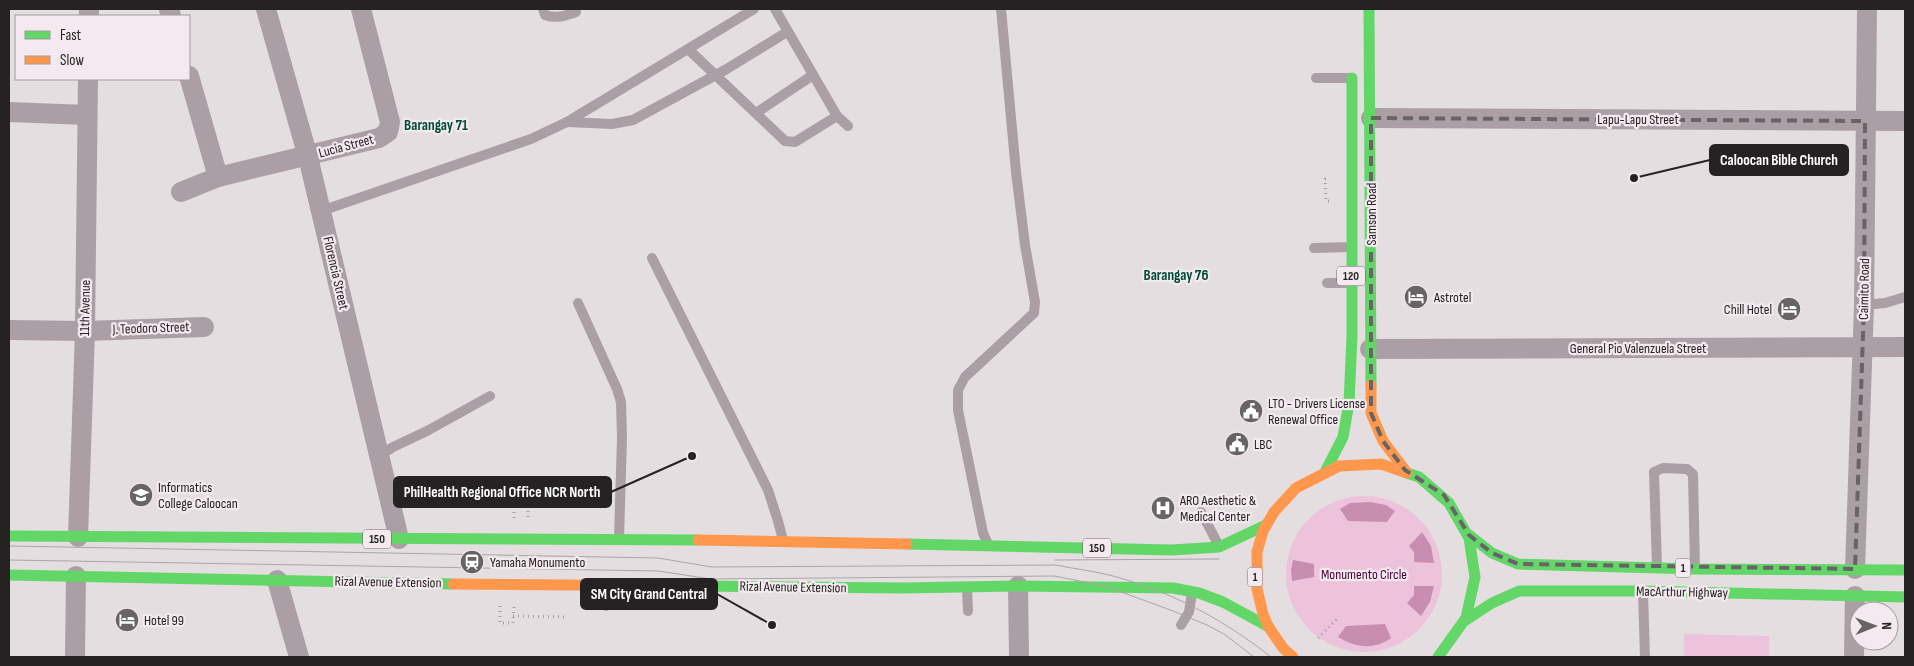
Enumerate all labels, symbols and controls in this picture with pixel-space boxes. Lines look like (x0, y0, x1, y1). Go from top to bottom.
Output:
legend (15, 15, 190, 80)
text: Fast (60, 26, 82, 45)
text: Slow (60, 51, 84, 70)
street label: Lapu-Lapu Street (1597, 111, 1679, 128)
district label: Barangay 71 (404, 116, 468, 135)
street label: Lucia Street (317, 130, 375, 162)
callout: Caloocan Bible Church (1710, 145, 1848, 175)
text: Caloocan Bible Church (1720, 151, 1838, 170)
street label: Samson Road (1363, 182, 1380, 245)
street label: Florencia Street (319, 235, 353, 311)
street label: Caimito Road (1855, 258, 1873, 320)
district label: Barangay 76 (1144, 266, 1208, 285)
road number: 120 (1337, 266, 1365, 286)
street label: 11th Avenue (76, 280, 94, 336)
hotel icon: Astrotel (1403, 284, 1429, 310)
place label: Astrotel (1433, 289, 1471, 306)
hotel icon: Chill Hotel (1776, 296, 1802, 322)
place label: Chill Hotel (1724, 301, 1772, 318)
street label: J. Teodoro Street (111, 318, 190, 338)
street label: General Pio Valenzuela Street (1570, 340, 1706, 357)
place label: LTO - Drivers License Renewal Office (1268, 395, 1365, 428)
public building icon: LTO - Drivers License Renewal Office (1238, 398, 1264, 424)
public building icon: LBC (1224, 431, 1250, 457)
place label: LBC (1254, 436, 1272, 453)
callout: PhilHealth Regional Office NCR North (394, 477, 611, 507)
place label: Informatics College Caloocan (158, 479, 238, 512)
school or university icon: Informatics College Caloocan (128, 482, 154, 508)
text: PhilHealth Regional Office NCR North (404, 483, 600, 502)
place label: ARO Aesthetic & Medical Center (1179, 492, 1256, 525)
hospital icon: ARO Aesthetic & Medical Center (1150, 495, 1176, 521)
road number: 150 (363, 530, 391, 548)
road number: 150 (1083, 538, 1111, 558)
station icon: Yamaha Monumento (459, 549, 485, 575)
place label: Yamaha Monumento (490, 554, 585, 571)
road number: 1 (1676, 558, 1690, 578)
park label: Monumento Circle (1321, 566, 1407, 583)
road number: 1 (1248, 568, 1262, 586)
street label: Rizal Avenue Extension (334, 573, 442, 591)
street label: Rizal Avenue Extension (739, 578, 847, 596)
callout: SM City Grand Central (581, 579, 717, 609)
street label: MacArthur Highway (1636, 583, 1729, 601)
text: SM City Grand Central (591, 585, 707, 604)
north arrow (1849, 601, 1899, 651)
hotel icon: Hotel 99 (114, 607, 140, 633)
place label: Hotel 99 (144, 612, 184, 629)
text: N (1878, 622, 1895, 630)

